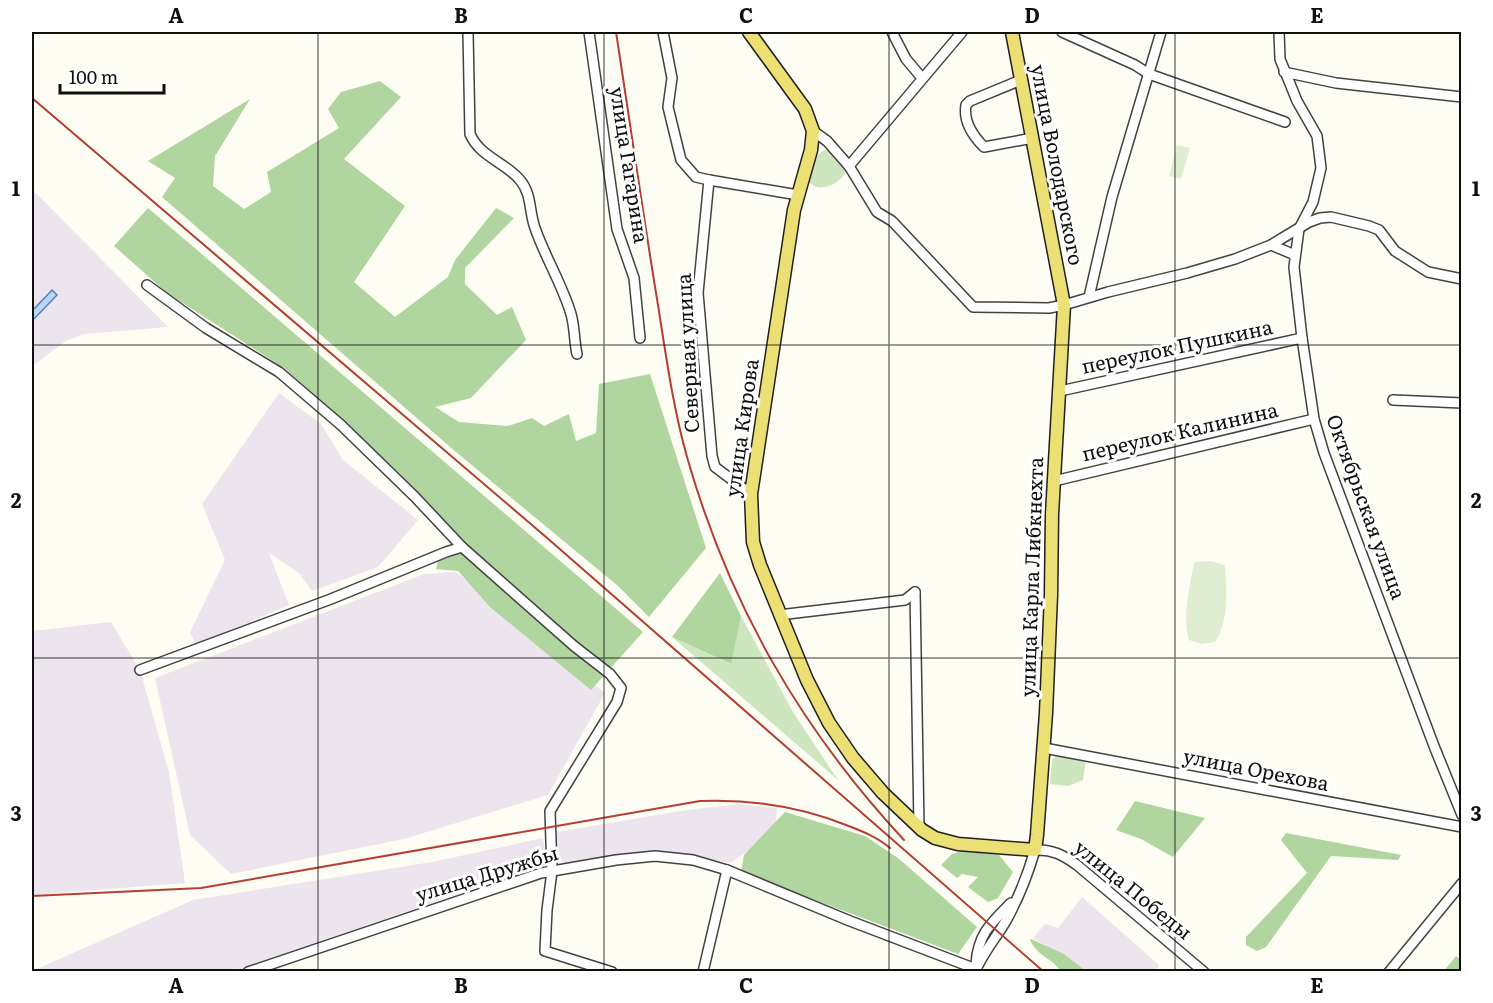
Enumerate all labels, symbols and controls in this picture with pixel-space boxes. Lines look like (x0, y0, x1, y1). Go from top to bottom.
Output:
text: A (168, 0, 184, 29)
text: B (454, 0, 468, 29)
text: C (739, 0, 753, 29)
text: D (1024, 0, 1040, 29)
text: E (1310, 0, 1324, 29)
scale bar (60, 57, 164, 95)
street label: улица Володарского (1025, 62, 1093, 268)
text: 100 m (69, 63, 118, 90)
street label: улица Гагарина (604, 84, 658, 245)
text: 1 (12, 172, 20, 202)
text: 1 (1472, 172, 1480, 202)
street label: Северная улица (667, 272, 705, 434)
street label: переулок Пушкина (1078, 310, 1275, 380)
street label: улица Кирова (715, 356, 765, 499)
street label: переулок Калинина (1078, 393, 1281, 467)
street label: Октябрьская улица (1320, 410, 1415, 603)
street label: улица Карла Либкнехта (1011, 456, 1049, 697)
text: 2 (11, 484, 22, 514)
text: 2 (1471, 484, 1482, 514)
street label: улица Орехова (1181, 739, 1332, 797)
text: 3 (10, 797, 22, 827)
text: 3 (1470, 797, 1482, 827)
street label: улица Победы (1069, 831, 1200, 945)
street label: улица Дружбы (411, 836, 562, 908)
text: A (168, 969, 184, 999)
text: B (454, 969, 468, 999)
text: C (739, 969, 753, 999)
text: D (1024, 969, 1040, 999)
text: E (1310, 969, 1324, 999)

